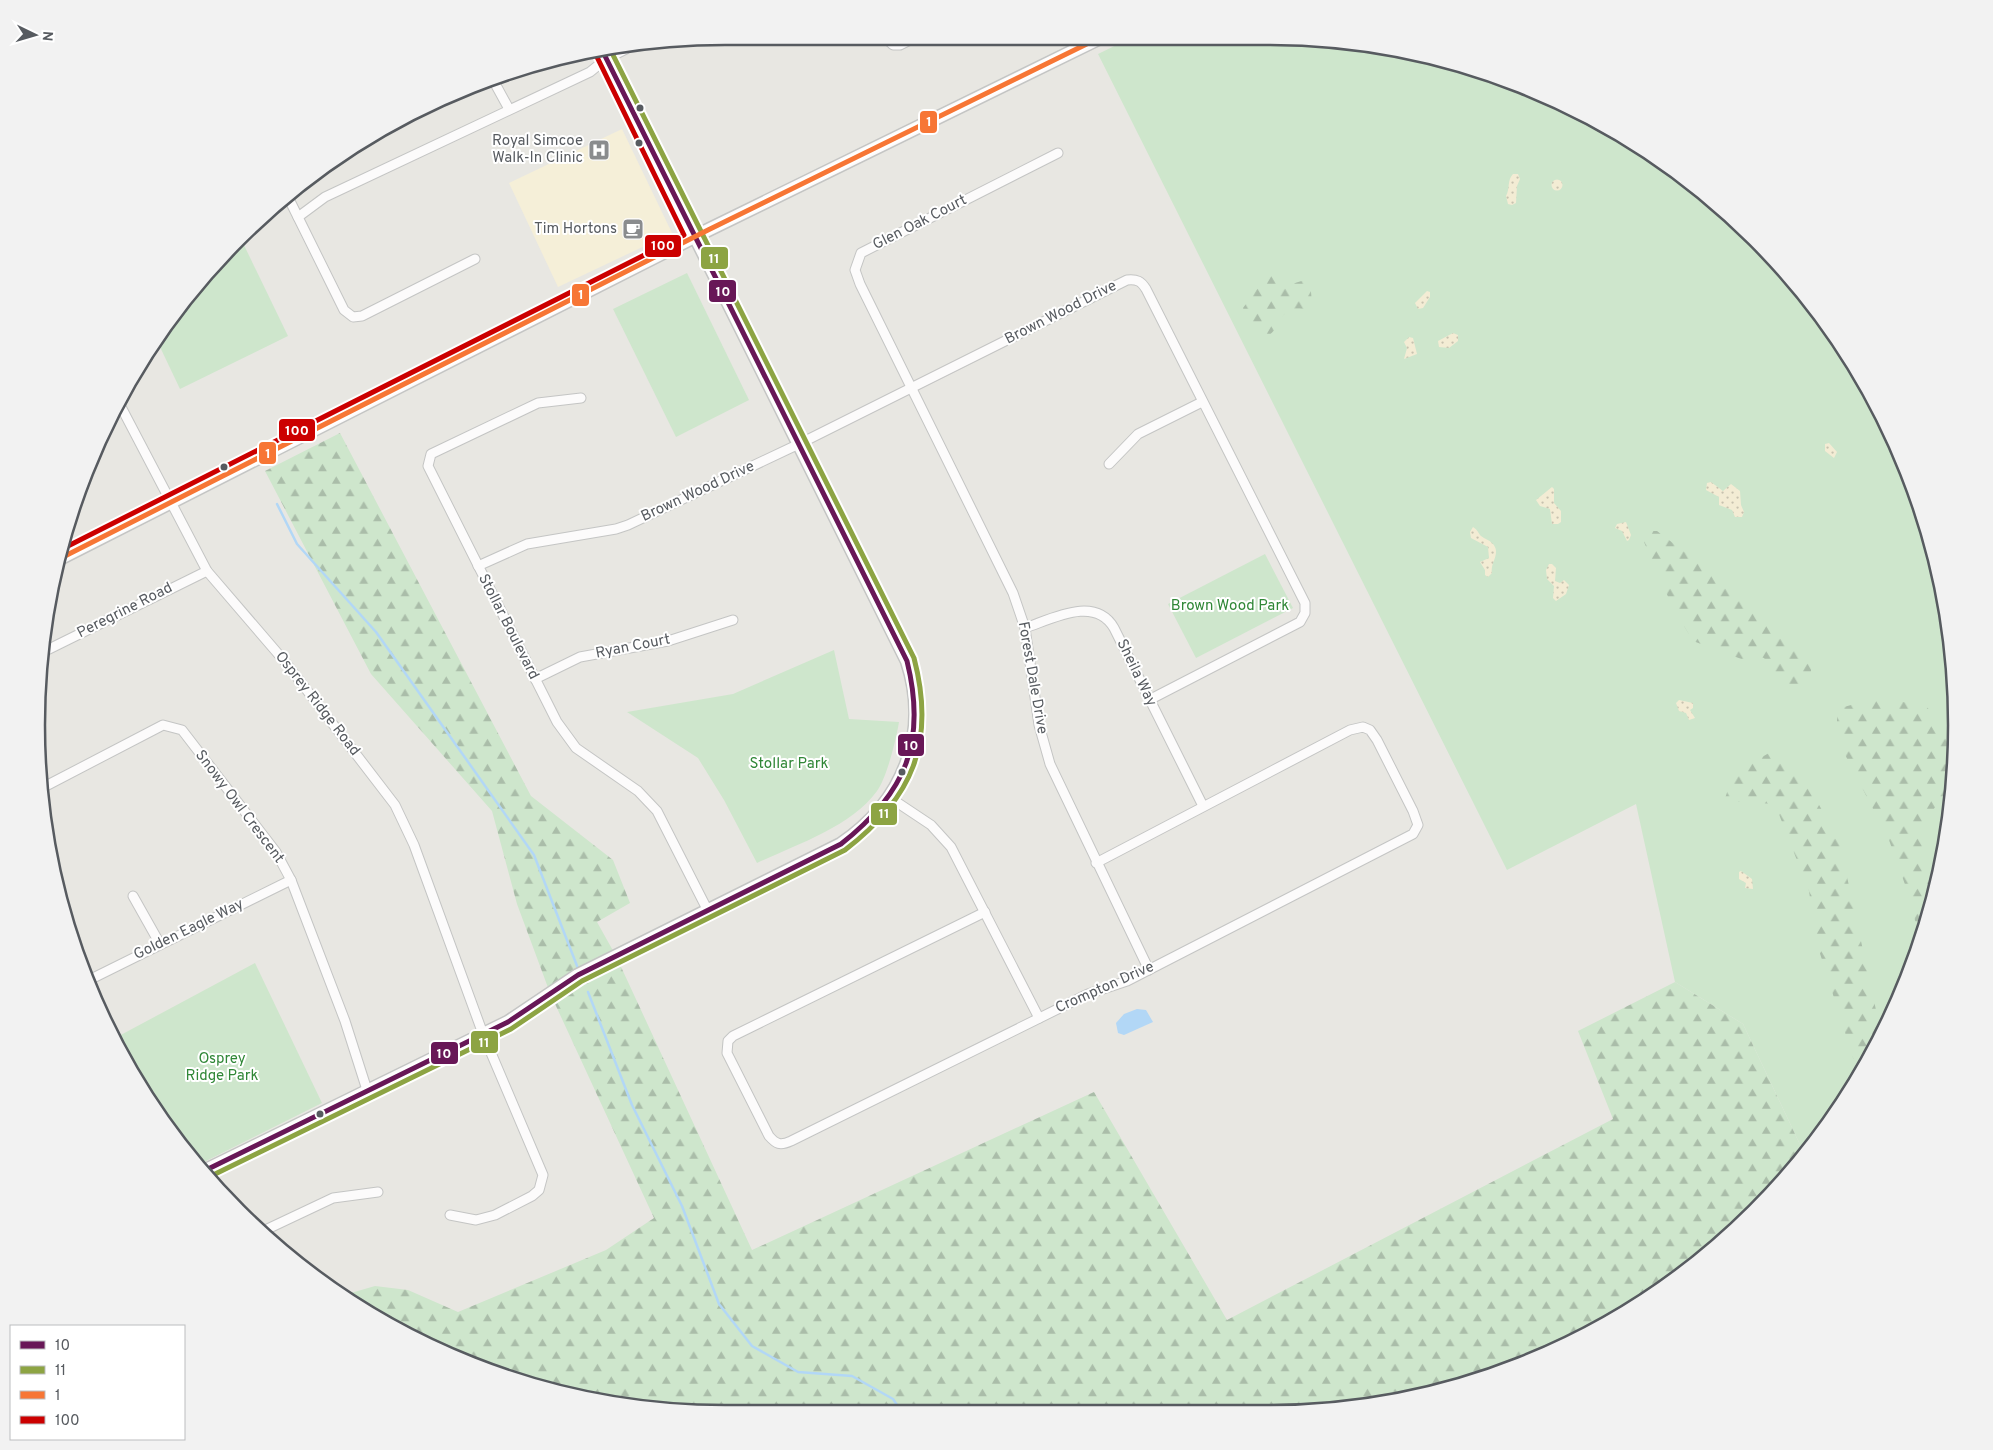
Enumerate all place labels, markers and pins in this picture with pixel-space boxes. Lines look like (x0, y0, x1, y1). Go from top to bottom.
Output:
unlabelled marker (635, 103, 645, 113)
place label: Royal Simcoe Walk-In Clinic (492, 132, 583, 168)
hospital icon: Royal Simcoe Walk-In Clinic (587, 138, 611, 162)
unlabelled marker (634, 138, 644, 148)
cafe icon: Tim Hortons (621, 217, 645, 241)
place label: Tim Hortons (534, 220, 617, 239)
unlabelled marker (219, 462, 229, 472)
unlabelled marker (897, 767, 907, 777)
unlabelled marker (315, 1109, 325, 1119)

